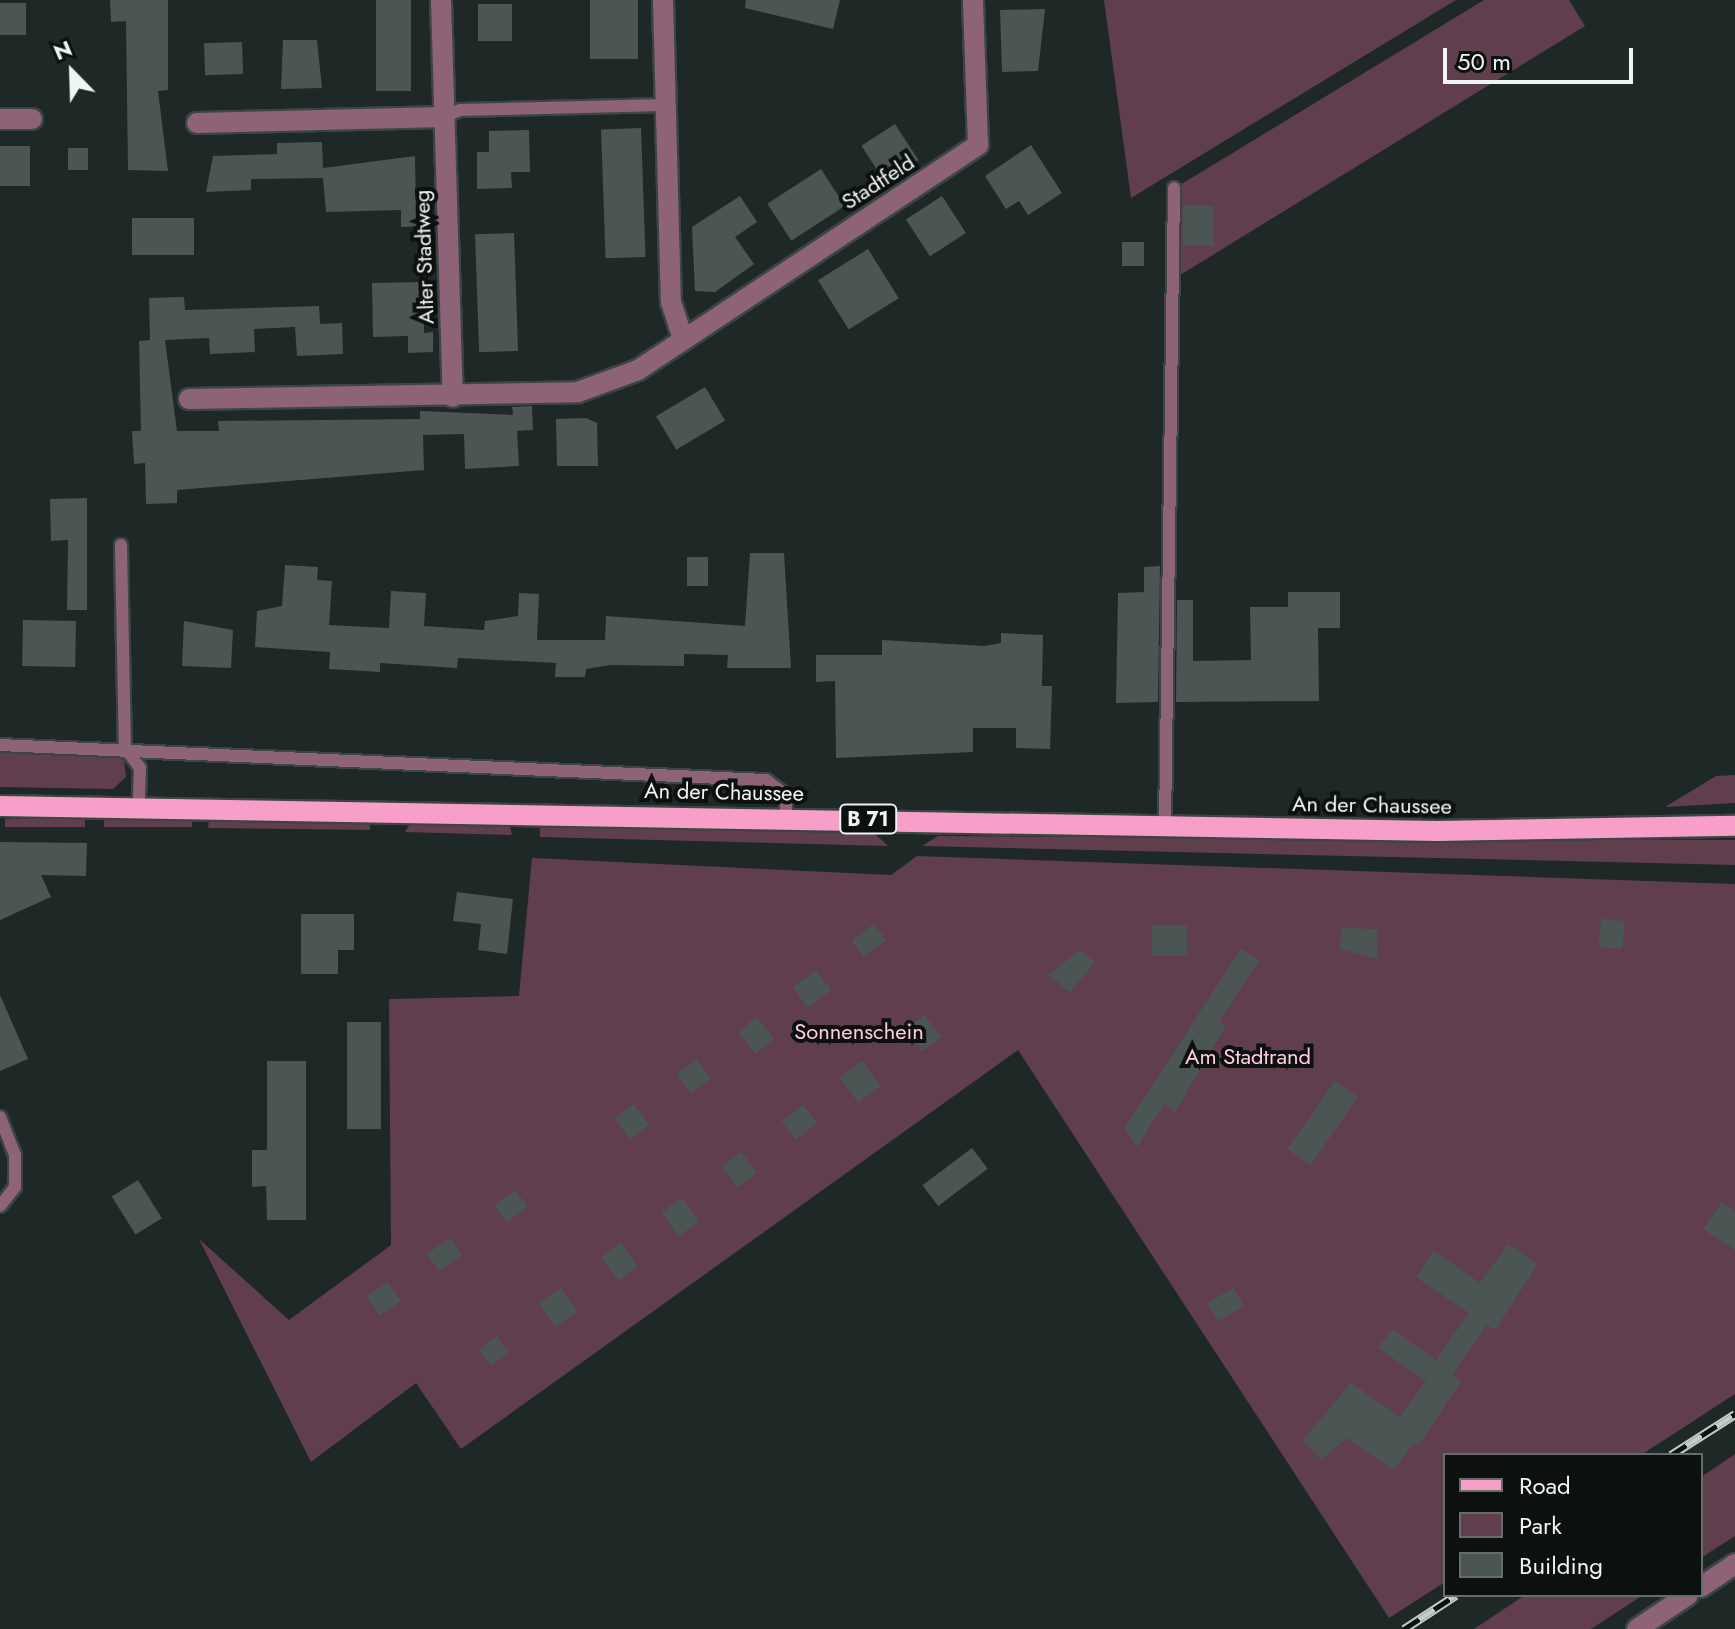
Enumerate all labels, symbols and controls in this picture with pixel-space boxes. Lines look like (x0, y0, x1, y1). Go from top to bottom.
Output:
north arrow (32, 32, 112, 112)
text: N (48, 32, 77, 68)
scale bar (1447, 32, 1637, 82)
text: 50 m (1457, 44, 1511, 79)
street label: Stadtfeld (837, 149, 919, 215)
street label: Alter Stadtweg (408, 189, 440, 325)
street label: An der Chaussee (644, 777, 804, 807)
street label: An der Chaussee (1292, 790, 1452, 820)
road number: B 71 (838, 803, 898, 835)
park label: Sonnenschein (794, 1019, 924, 1045)
park label: Am Stadtrand (1185, 1044, 1311, 1070)
legend (1443, 1453, 1703, 1597)
text: Road (1519, 1468, 1571, 1503)
text: Park (1519, 1508, 1562, 1543)
text: Building (1519, 1548, 1603, 1583)

